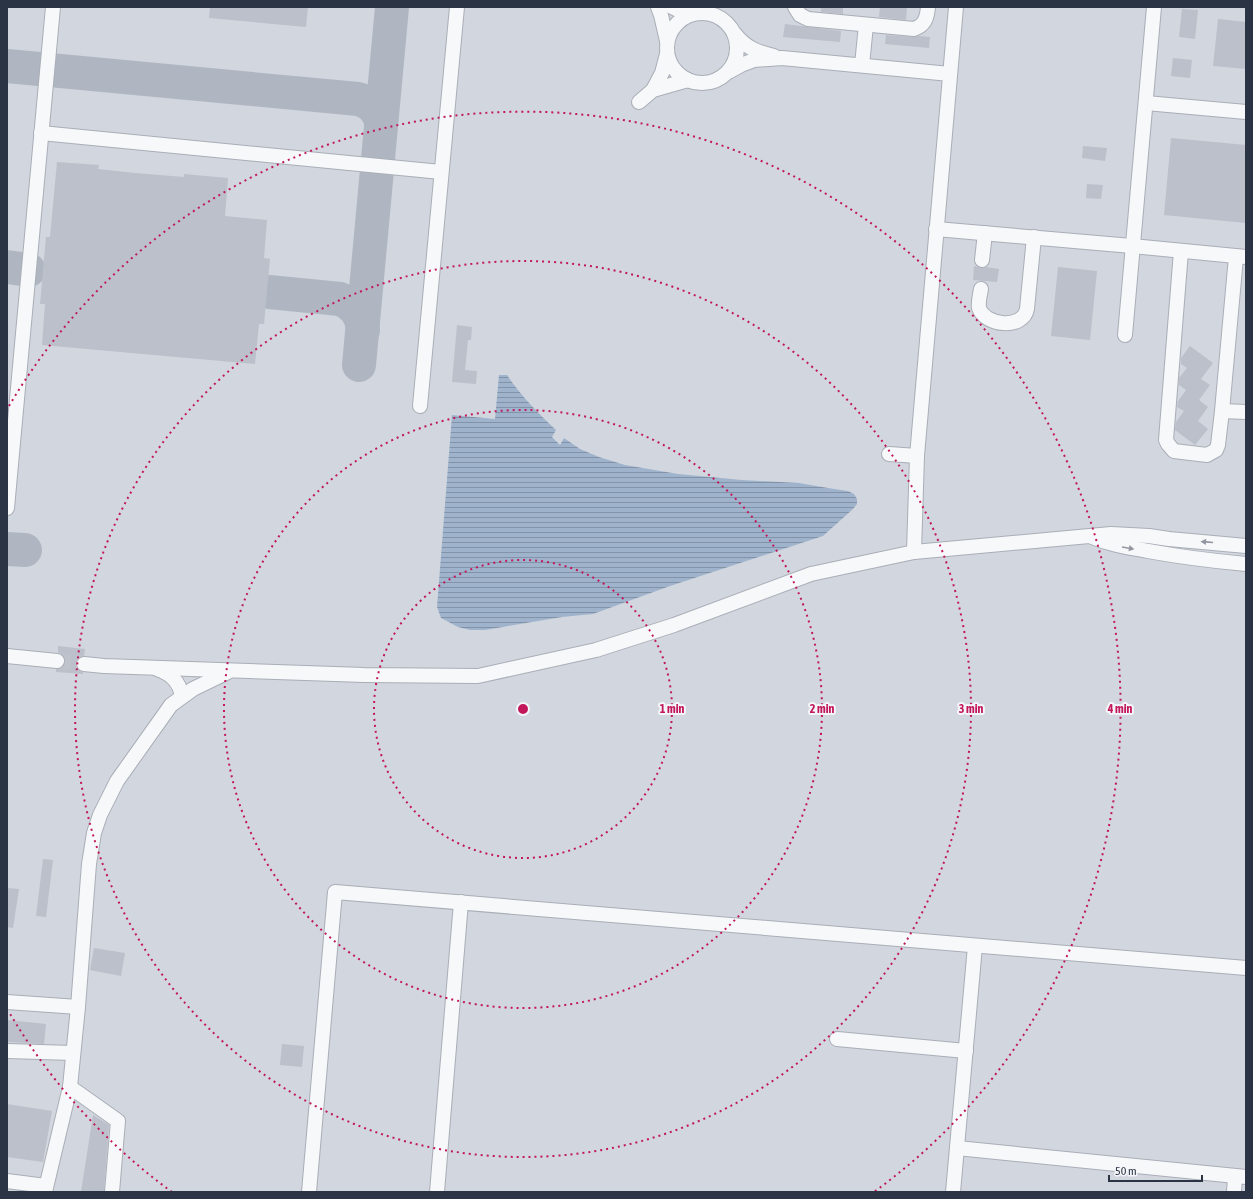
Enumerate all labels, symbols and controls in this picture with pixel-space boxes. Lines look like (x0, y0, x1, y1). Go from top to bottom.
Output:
one-way arrow (1201, 539, 1213, 546)
one-way arrow (1122, 545, 1134, 551)
centre of rings (516, 702, 530, 716)
text: 1 min (660, 702, 684, 716)
text: 2 min (810, 702, 834, 716)
text: 3 min (959, 702, 983, 716)
text: 4 min (1107, 702, 1132, 716)
scale bar (1109, 1157, 1202, 1183)
text: 50 m (1115, 1164, 1137, 1178)

